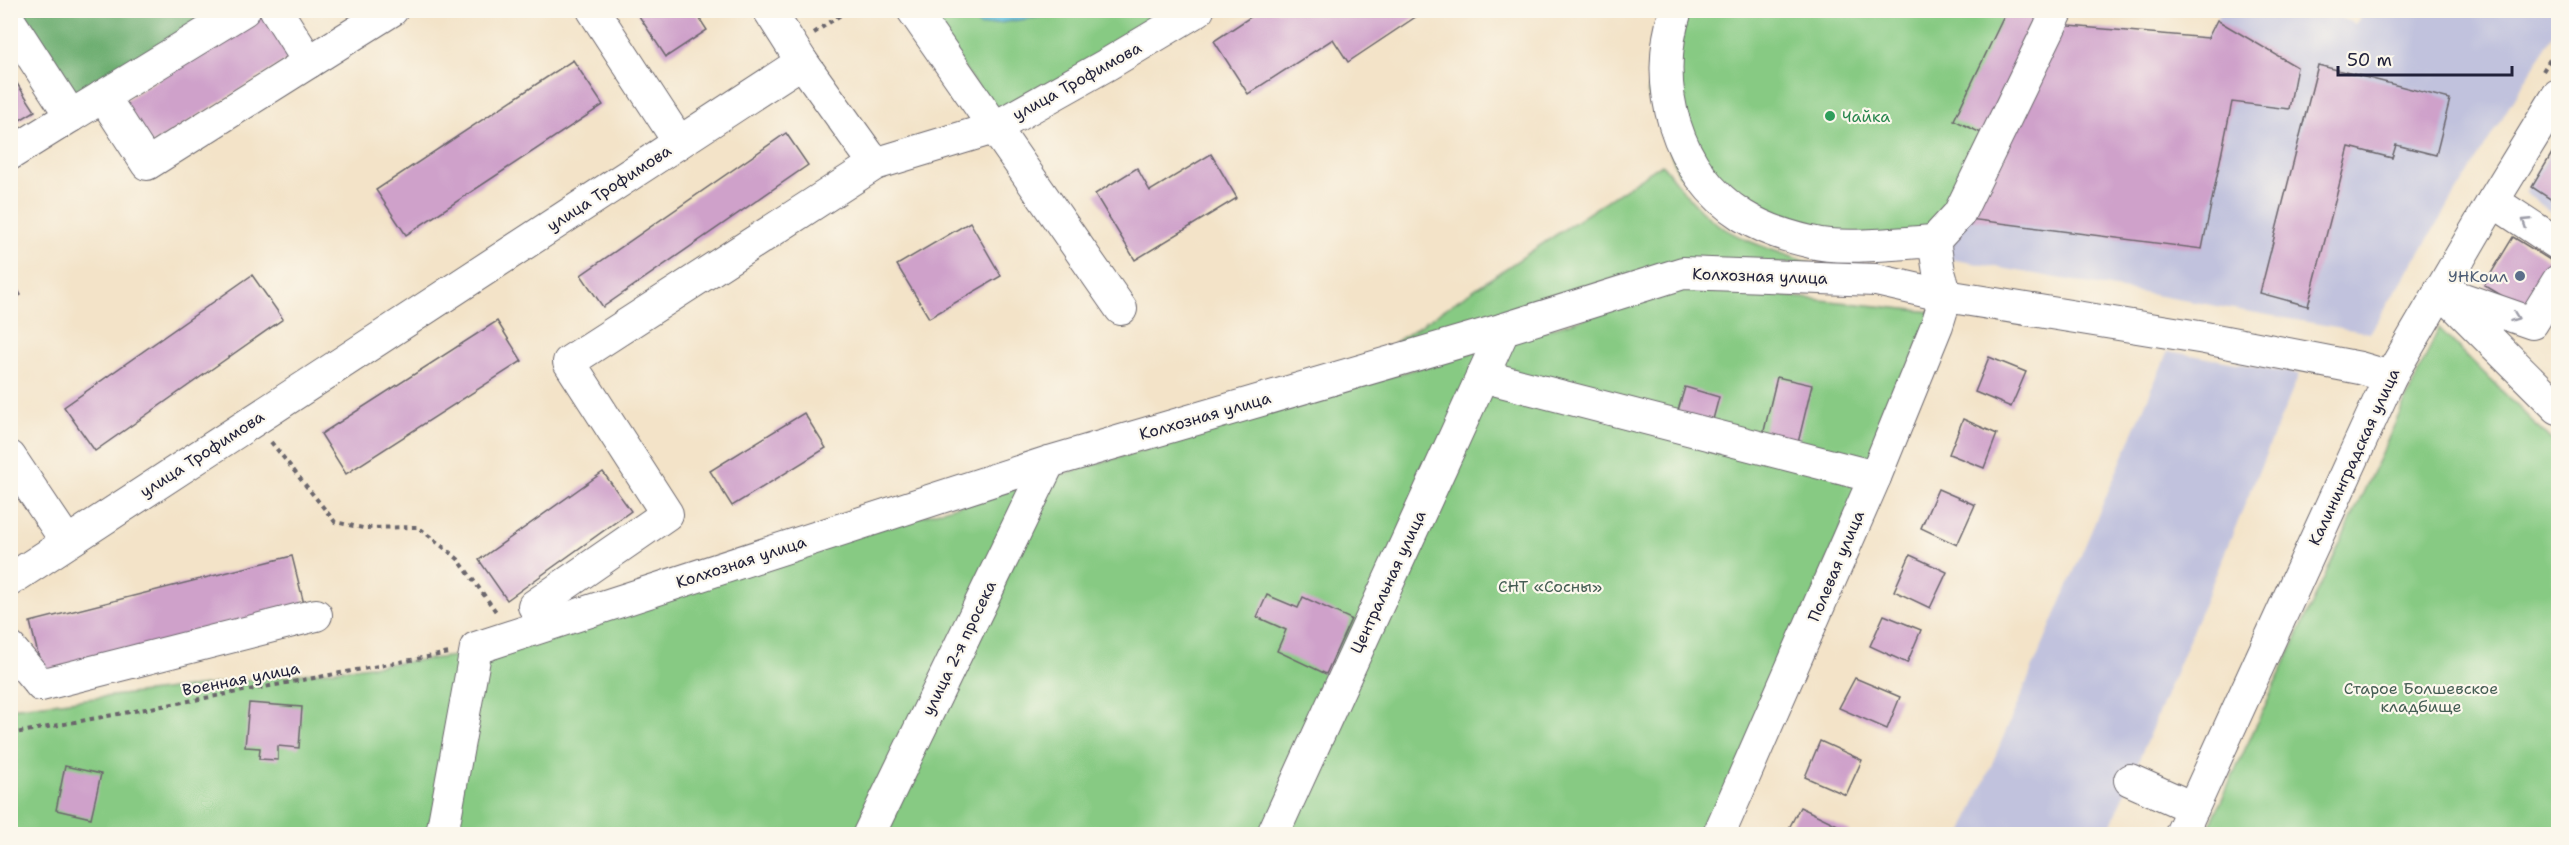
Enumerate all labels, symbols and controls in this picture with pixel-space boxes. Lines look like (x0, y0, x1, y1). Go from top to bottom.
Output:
street label: улица Трофимова (1009, 37, 1145, 125)
scale bar (2338, 39, 2512, 77)
text: 50 m (2347, 48, 2392, 72)
place label: Чайка (1842, 106, 1890, 127)
marker: Чайка (1823, 109, 1837, 123)
street label: улица Трофимова (543, 140, 675, 236)
one-way arrow (2521, 219, 2532, 230)
street label: Колхозная улица (1692, 263, 1828, 289)
place label: УНКоил (2448, 266, 2508, 287)
marker: УНКоил (2513, 269, 2527, 283)
one-way arrow (2509, 310, 2519, 323)
street label: Калининградская улица (2304, 365, 2404, 549)
street label: Колхозная улица (1137, 387, 1273, 445)
street label: улица Трофимова (136, 406, 268, 502)
street label: Центральная улица (1346, 507, 1430, 657)
street label: Полевая улица (1803, 507, 1869, 625)
street label: Колхозная улица (673, 531, 809, 593)
park label: СНТ «Сосны» (1498, 576, 1602, 597)
street label: улица 2-я просека (917, 577, 1001, 719)
street label: Военная улица (180, 657, 302, 701)
park label: Старое Болшевское кладбище (2344, 678, 2498, 717)

